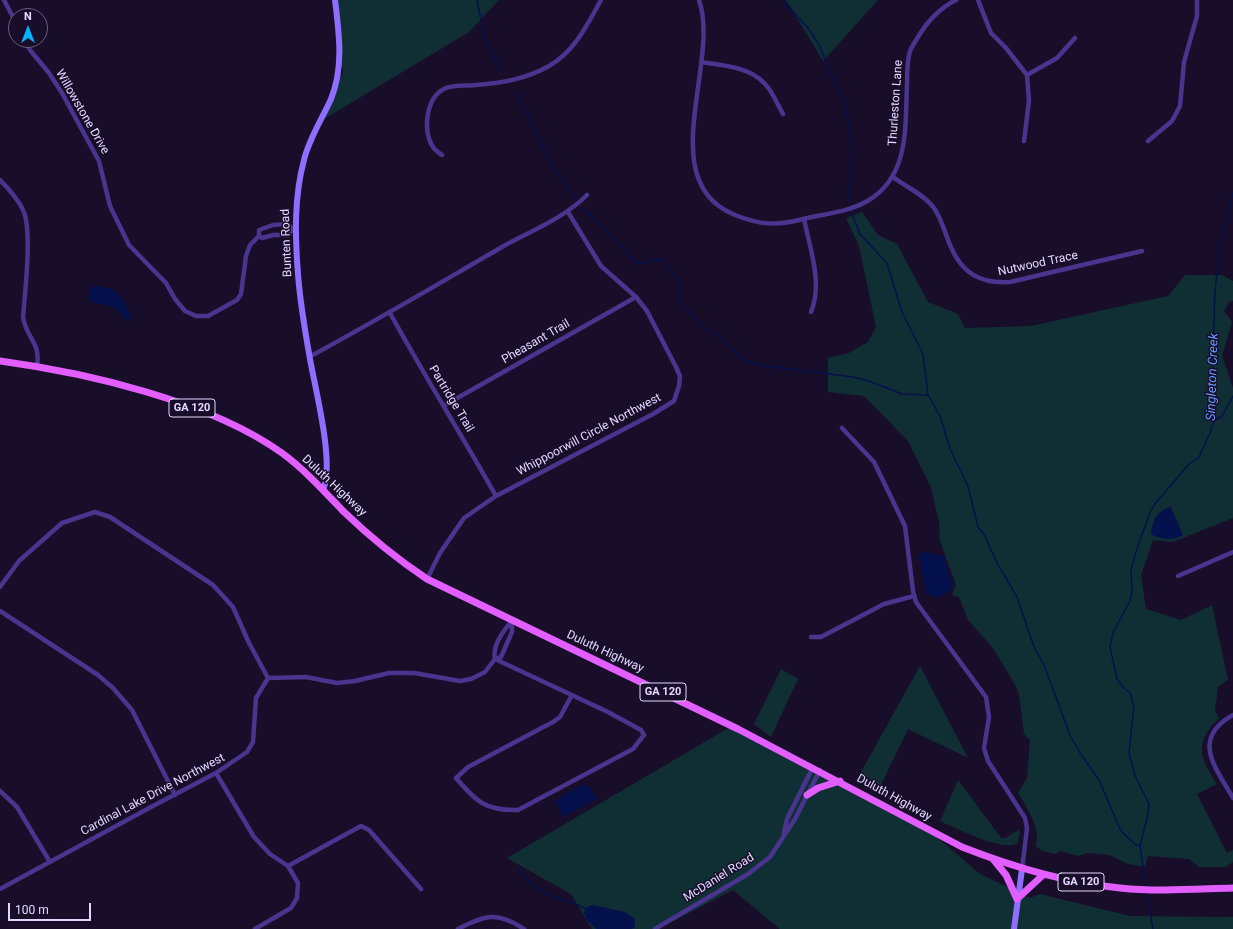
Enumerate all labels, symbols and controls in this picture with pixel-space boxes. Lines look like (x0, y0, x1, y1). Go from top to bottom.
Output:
north arrow (8, 8, 48, 48)
text: N (24, 10, 32, 23)
street label: Thurleston Lane (886, 60, 906, 146)
street label: Willowstone Drive (52, 67, 112, 157)
street label: Bunten Road (279, 209, 295, 277)
street label: Nutwood Trace (997, 249, 1079, 279)
street label: Pheasant Trail (499, 317, 573, 367)
water label: Singleton Creek (1204, 333, 1222, 421)
street label: Partridge Trail (425, 363, 477, 435)
street label: Whippoorwill Circle Northwest (514, 391, 664, 479)
road number: GA 120 (169, 399, 215, 417)
street label: Duluth Highway (299, 452, 369, 520)
street label: Duluth Highway (564, 628, 646, 676)
road number: GA 120 (640, 683, 686, 701)
street label: Cardinal Lake Drive Northwest (79, 751, 227, 839)
street label: Duluth Highway (854, 771, 934, 825)
street label: McDaniel Road (681, 851, 757, 905)
road number: GA 120 (1058, 873, 1104, 891)
scale bar (10, 895, 93, 921)
text: 100 m (15, 903, 49, 917)

